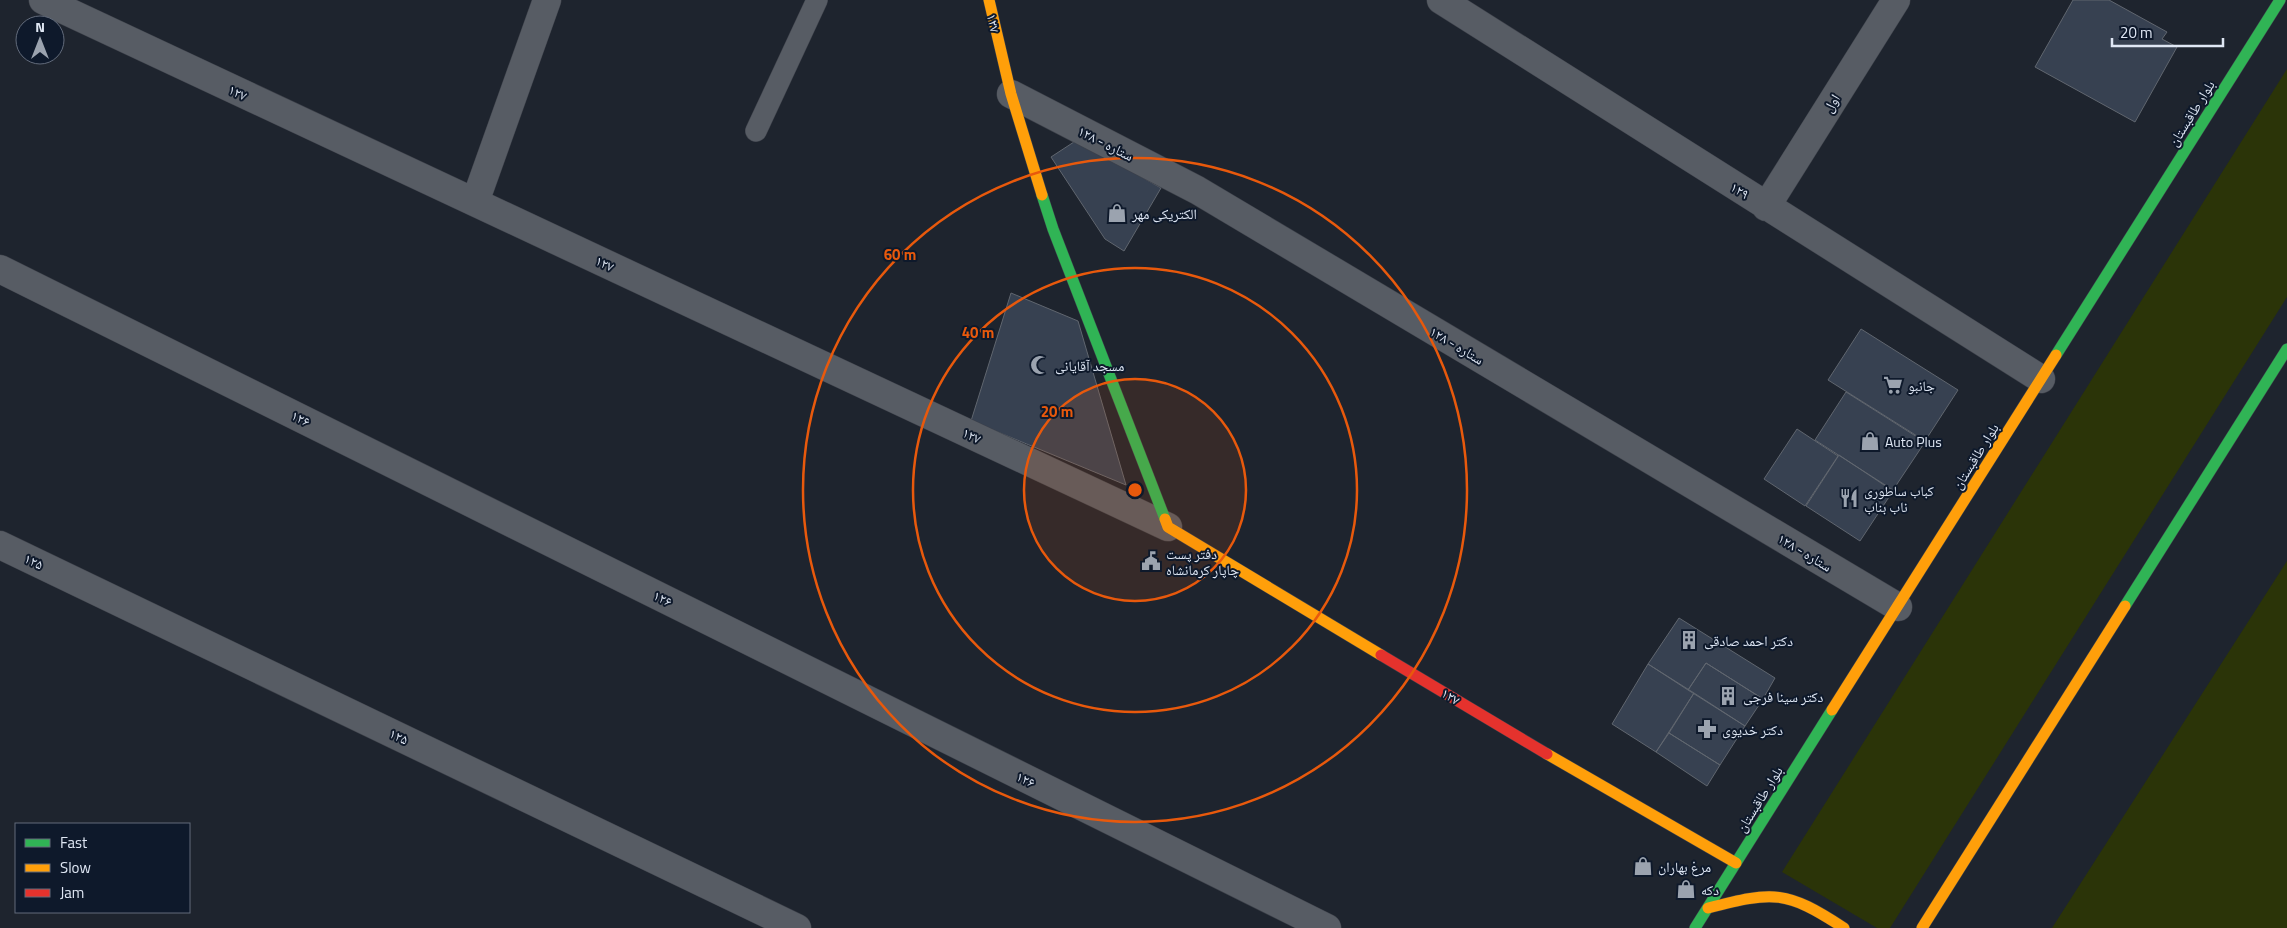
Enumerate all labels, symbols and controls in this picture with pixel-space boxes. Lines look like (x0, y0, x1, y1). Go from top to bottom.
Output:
street label: ۱۲۷ (982, 11, 1006, 35)
north arrow (15, 15, 65, 65)
scale bar (2112, 15, 2223, 47)
text: N (35, 16, 45, 37)
text: 20 m (2120, 21, 2153, 44)
street label: بلوار طاقبستان (2162, 76, 2220, 150)
street label: ۱۲۷ (225, 78, 251, 106)
street label: اول (1817, 90, 1845, 116)
street label: ۱۲۸ - ستاره (1074, 120, 1138, 166)
street label: ۱۲۹ (1726, 176, 1754, 204)
shop icon: الکتریکی مهر (1106, 202, 1128, 224)
place label: الکتریکی مهر (1131, 203, 1197, 224)
text: 60 m (884, 243, 916, 266)
street label: ۱۲۷ (592, 249, 618, 277)
text: 40 m (962, 321, 994, 344)
street label: ۱۲۸ - ستاره (1426, 321, 1488, 369)
mosque icon: مسجد آقایانی (1029, 354, 1051, 376)
place label: مسجد آقایانی (1055, 355, 1124, 376)
supermarket icon: جانبو (1882, 374, 1904, 396)
place label: جانبو (1908, 375, 1935, 396)
text: 20 m (1041, 400, 1073, 423)
street label: ۱۲۶ (288, 404, 314, 432)
street label: بلوار طاقبستان (1946, 419, 2004, 493)
street label: ۱۲۷ (959, 421, 985, 449)
shop icon: Auto Plus (1859, 430, 1881, 452)
place label: Auto Plus (1885, 431, 1942, 452)
place label: کباب ساطوری ناب بناب (1864, 480, 1934, 517)
centre of rings (1126, 481, 1144, 499)
restaurant icon: کباب ساطوری ناب بناب (1838, 487, 1860, 509)
street label: ۱۲۸ - ستاره (1774, 528, 1836, 576)
place label: دفتر پست چاپار کرمانشاه (1166, 543, 1239, 580)
street label: ۱۲۵ (21, 547, 47, 575)
public building icon: دفتر پست چاپار کرمانشاه (1140, 550, 1162, 572)
street label: ۱۲۶ (650, 584, 676, 612)
building icon: دکتر احمد صادقی (1678, 629, 1700, 651)
place label: دکتر احمد صادقی (1704, 630, 1793, 651)
street label: ۱۲۷ (1438, 682, 1464, 710)
building icon: دکتر سینا فرجی (1717, 685, 1739, 707)
place label: دکتر سینا فرجی (1743, 686, 1824, 707)
pharmacy icon: دکتر خدیوی (1696, 718, 1718, 740)
place label: دکتر خدیوی (1722, 719, 1783, 740)
street label: ۱۲۵ (386, 722, 412, 750)
street label: بلوار طاقبستان (1730, 762, 1788, 836)
street label: ۱۲۶ (1013, 765, 1039, 793)
legend (15, 823, 190, 913)
text: Fast (60, 831, 88, 854)
shop icon: مرغ بهاران (1632, 855, 1654, 877)
text: Slow (60, 856, 91, 879)
place label: مرغ بهاران (1658, 856, 1711, 877)
shop icon: دکه (1675, 878, 1697, 900)
place label: دکه (1701, 879, 1719, 900)
text: Jam (60, 881, 84, 904)

